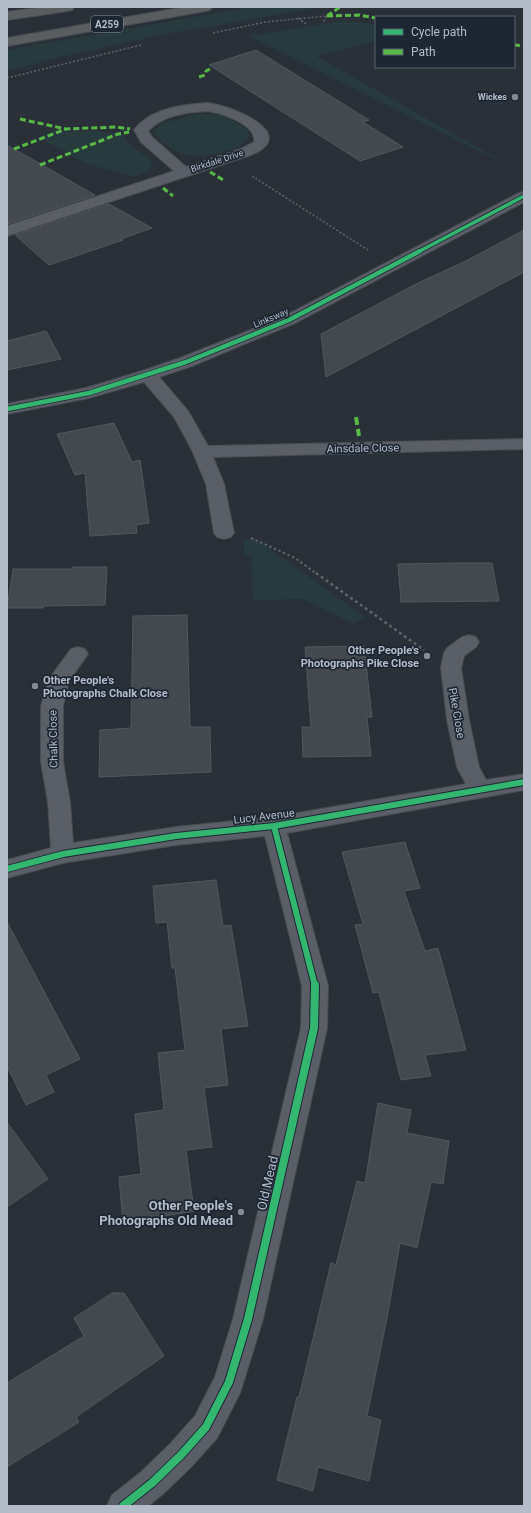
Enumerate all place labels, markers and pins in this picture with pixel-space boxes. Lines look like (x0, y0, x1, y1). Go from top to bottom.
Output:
place label: Wickes (478, 92, 507, 102)
marker: Wickes (510, 92, 520, 102)
place label: Other People's Photographs Pike Close (301, 644, 419, 670)
marker: Other People's Photographs Pike Close (422, 651, 432, 661)
place label: Other People's Photographs Chalk Close (43, 674, 168, 700)
marker: Other People's Photographs Chalk Close (30, 681, 40, 691)
place label: Other People's Photographs Old Mead (99, 1198, 233, 1228)
marker: Other People's Photographs Old Mead (236, 1207, 246, 1217)

